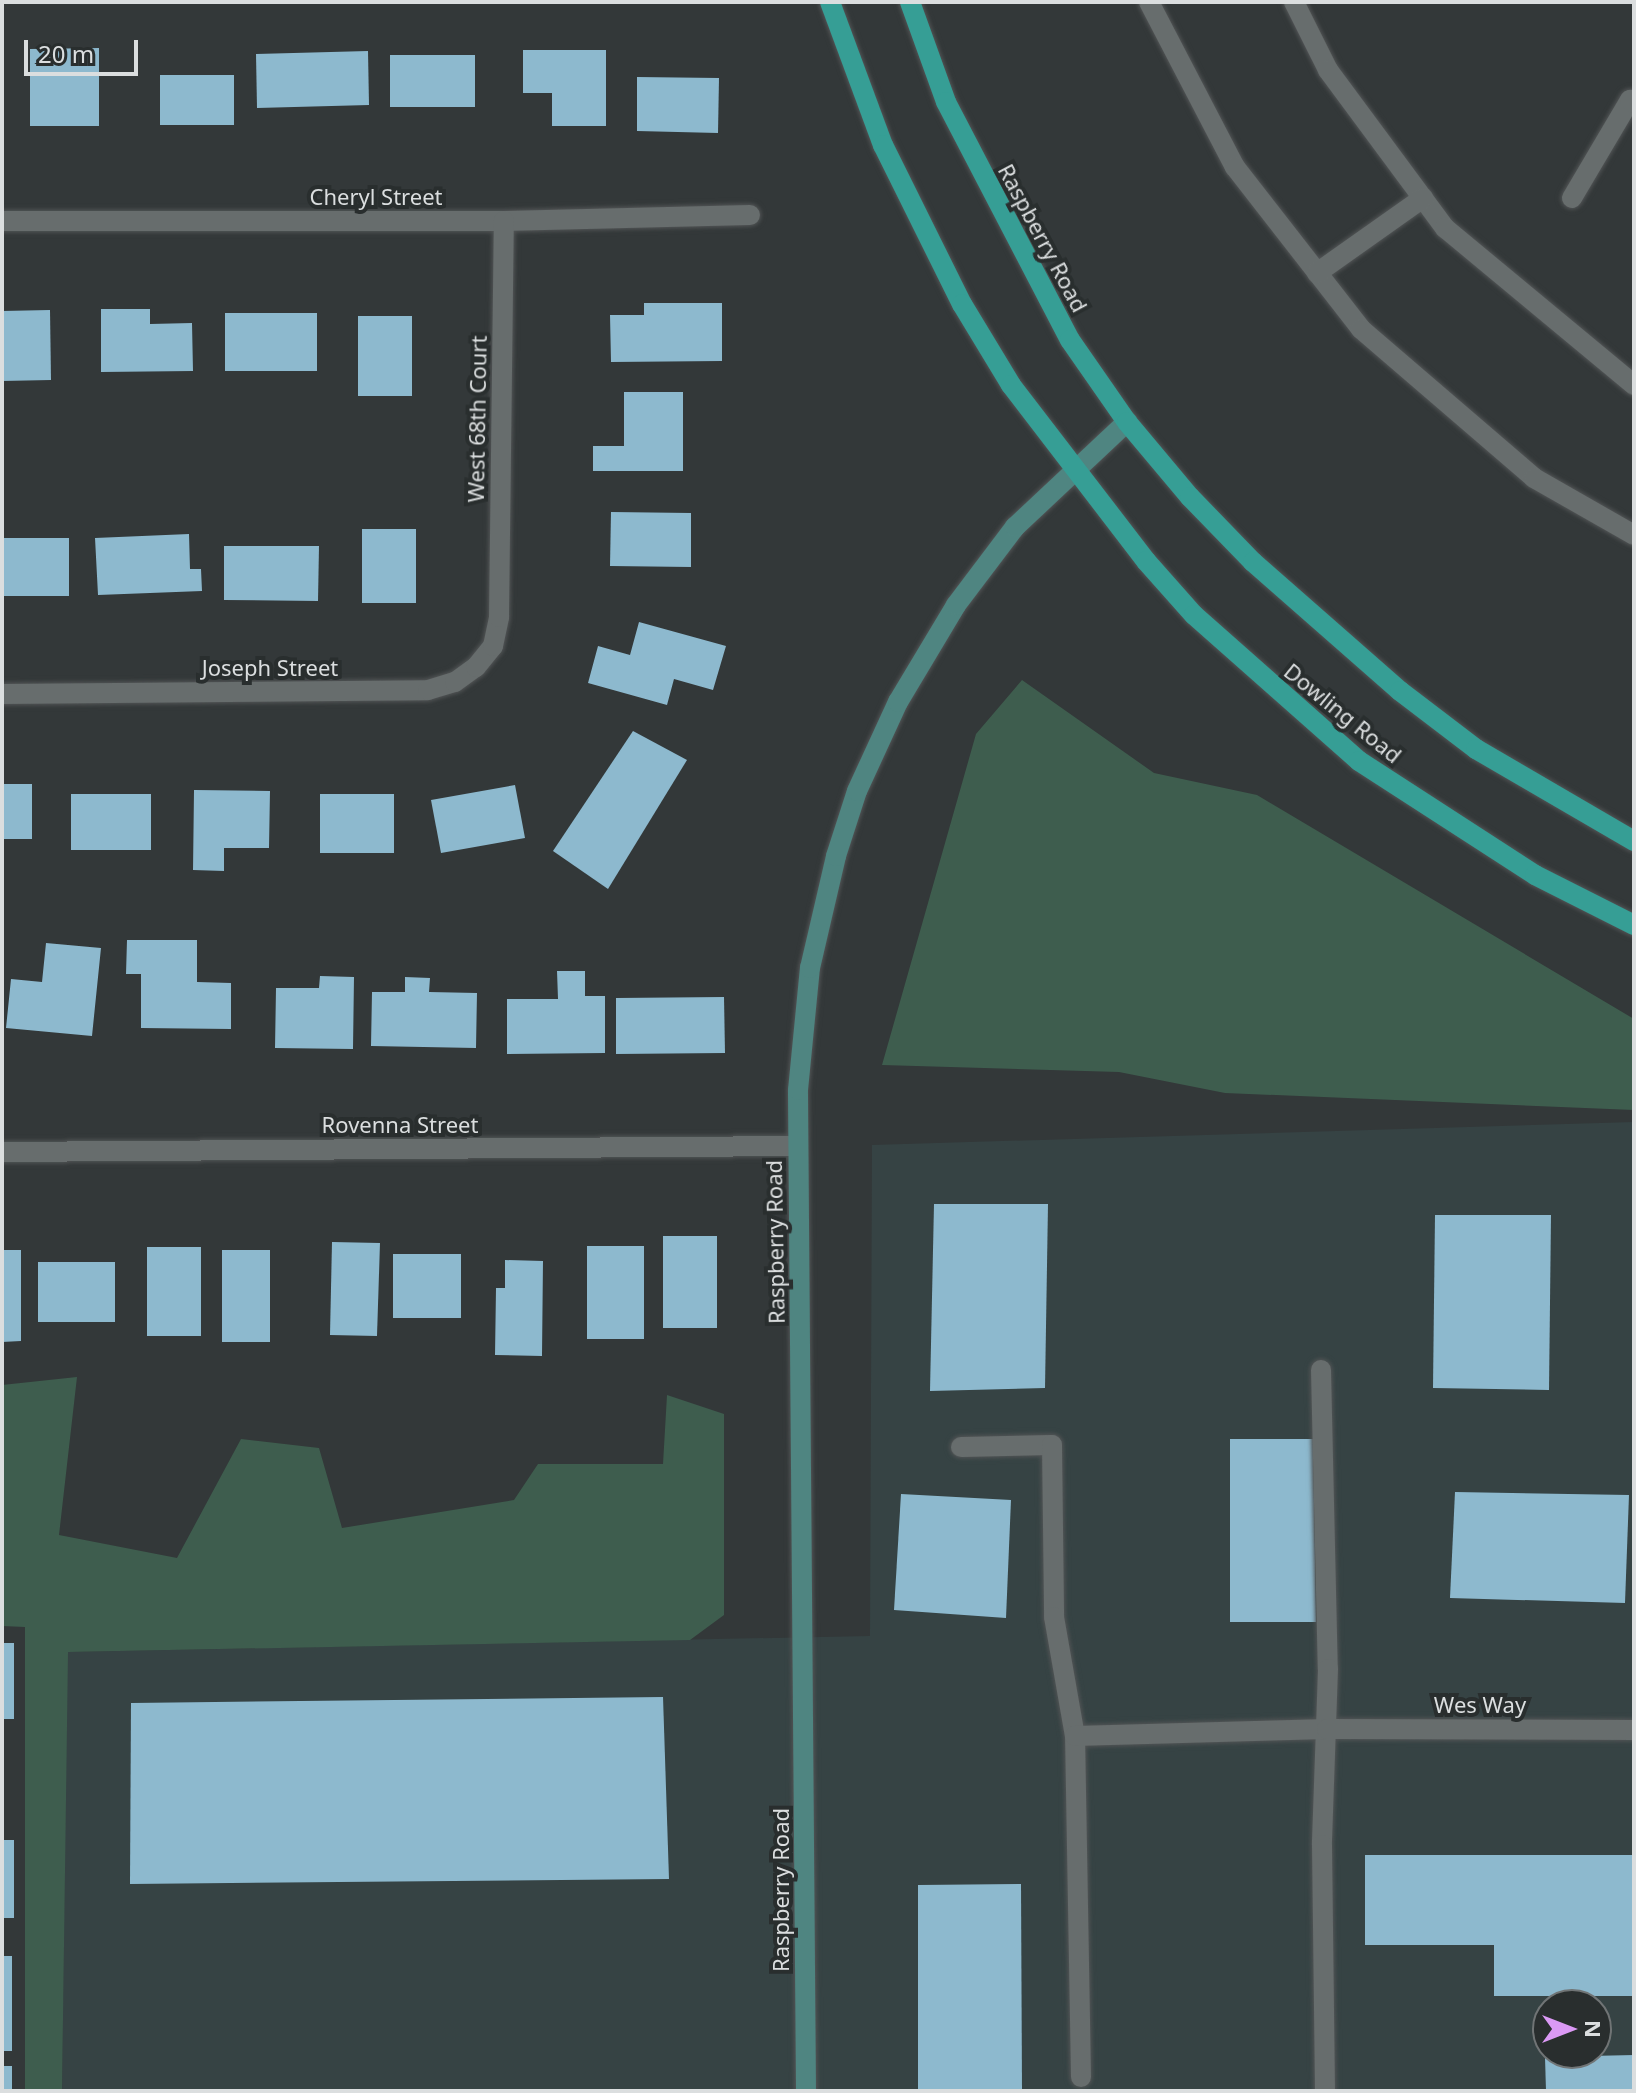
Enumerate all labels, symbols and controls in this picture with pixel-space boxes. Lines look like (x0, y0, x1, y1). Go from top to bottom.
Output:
scale bar (28, 24, 142, 74)
text: 20 m (38, 37, 94, 70)
street label: Raspberry Road (993, 159, 1093, 317)
street label: Cheryl Street (309, 184, 443, 210)
street label: West 68th Court (462, 335, 492, 503)
street label: Joseph Street (202, 655, 338, 681)
street label: Dowling Road (1279, 658, 1407, 768)
street label: Rovenna Street (322, 1112, 478, 1138)
street label: Raspberry Road (760, 1160, 790, 1324)
street label: Wes Way (1434, 1692, 1526, 1718)
street label: Raspberry Road (768, 1808, 794, 1972)
north arrow (1532, 1989, 1612, 2069)
text: N (1579, 2020, 1609, 2038)

